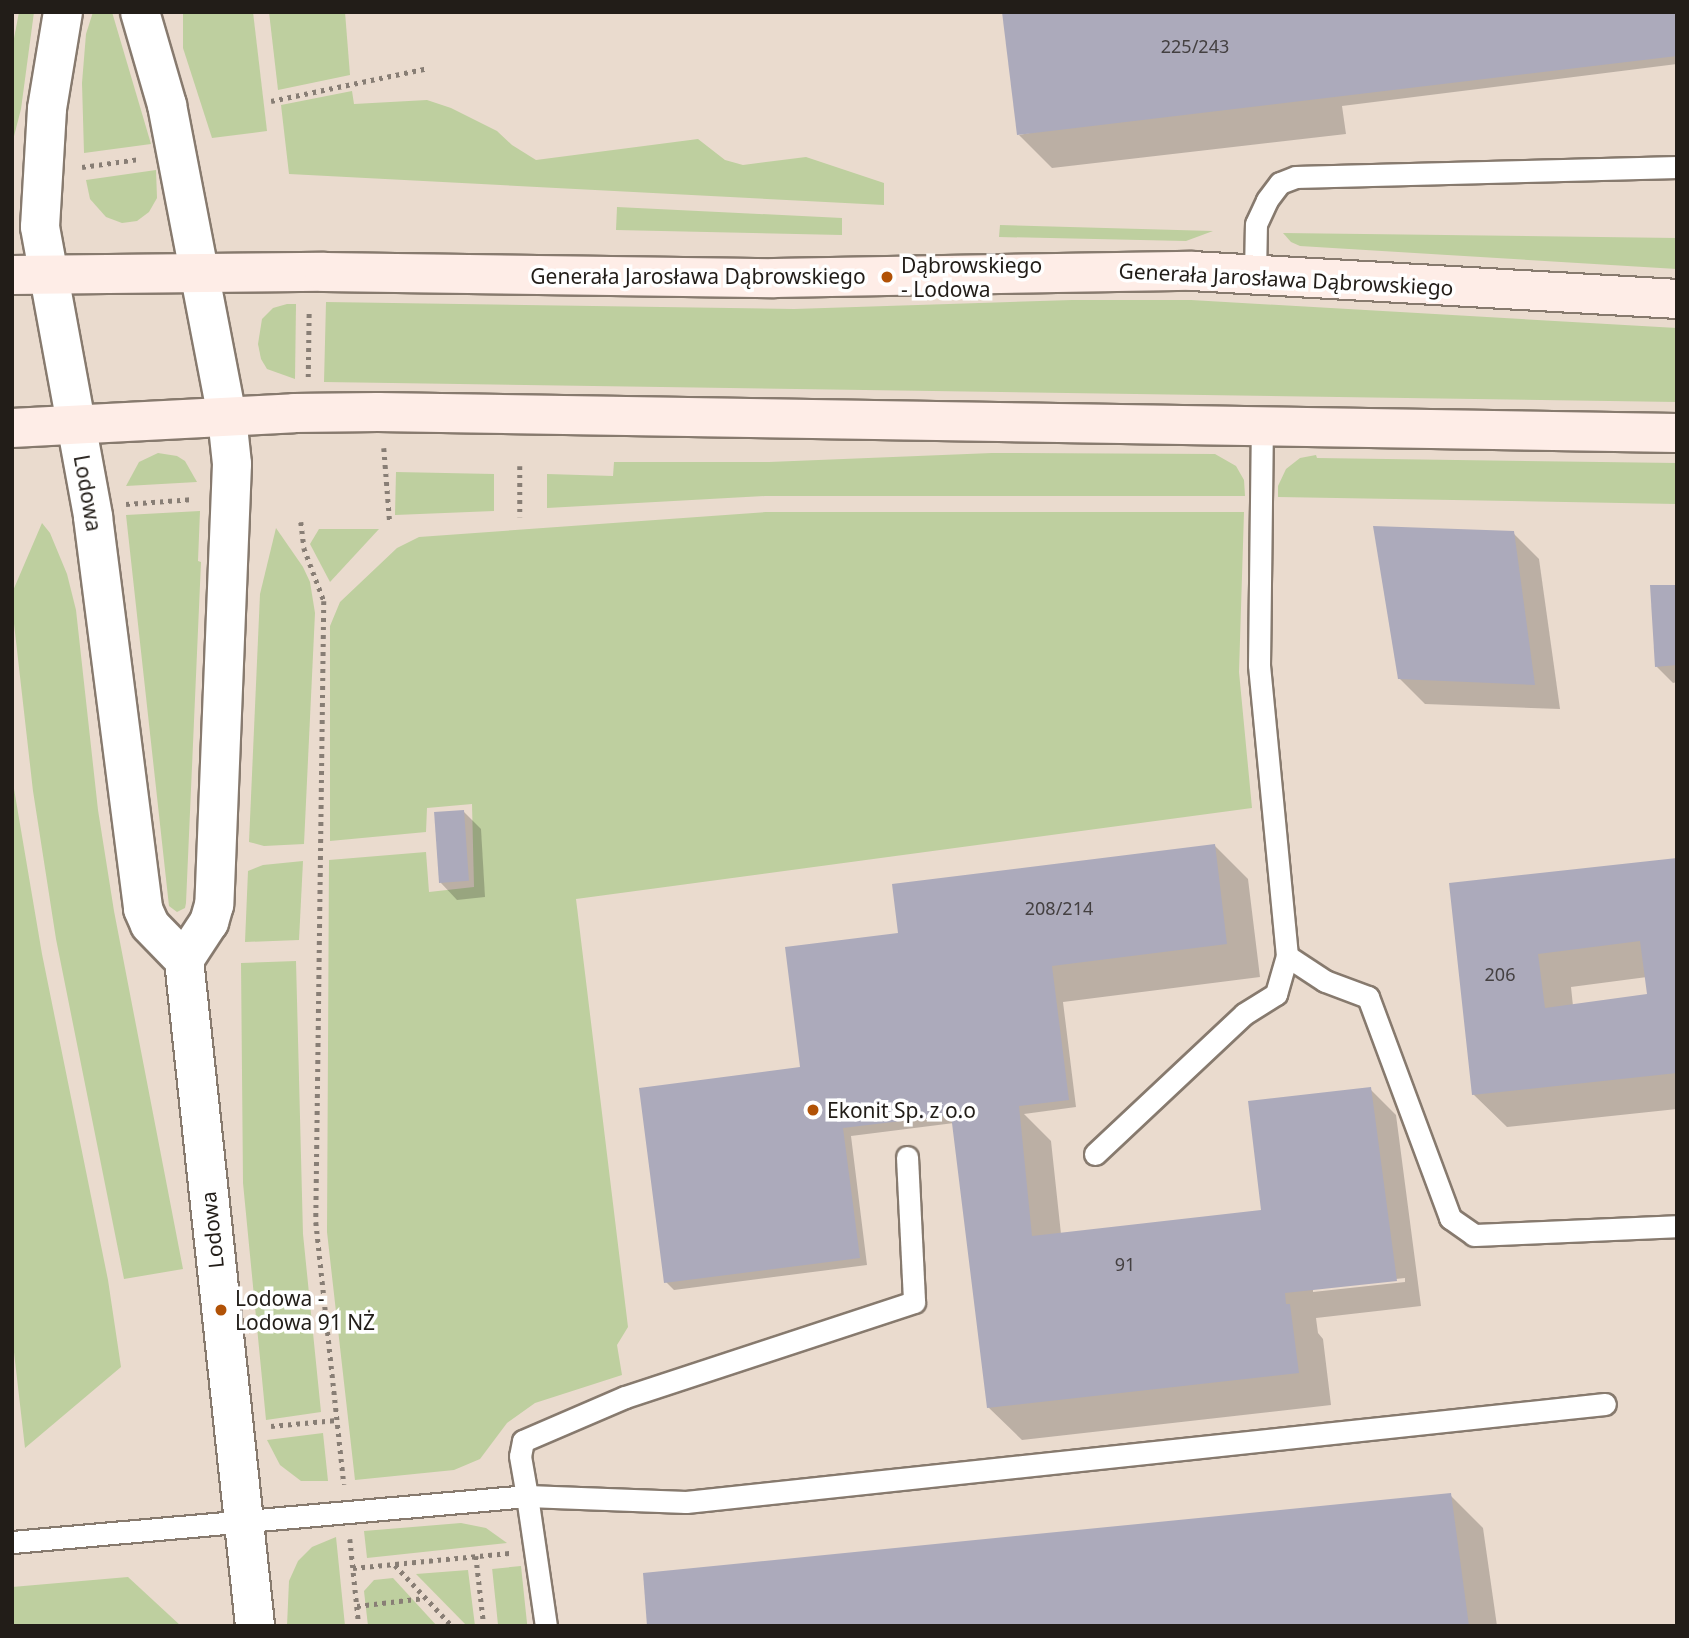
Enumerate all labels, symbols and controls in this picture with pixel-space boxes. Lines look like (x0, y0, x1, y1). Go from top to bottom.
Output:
house number: 225/243 (1161, 35, 1229, 57)
place label: Dąbrowskiego - Lodowa (901, 252, 1042, 302)
street label: Generała Jarosława Dąbrowskiego (1118, 258, 1454, 300)
street label: Generała Jarosława Dąbrowskiego (530, 263, 866, 289)
marker: Dąbrowskiego - Lodowa (879, 269, 895, 285)
street label: Lodowa (69, 453, 107, 533)
house number: 208/214 (1025, 897, 1093, 919)
house number: 206 (1485, 963, 1515, 985)
place label: Ekonit Sp. z o.o (827, 1097, 976, 1123)
marker: Ekonit Sp. z o.o (805, 1102, 821, 1118)
street label: Lodowa (195, 1190, 229, 1270)
house number: 91 (1115, 1253, 1135, 1275)
place label: Lodowa - Lodowa 91 NŻ (235, 1285, 375, 1335)
marker: Lodowa - Lodowa 91 NŻ (213, 1302, 229, 1318)

